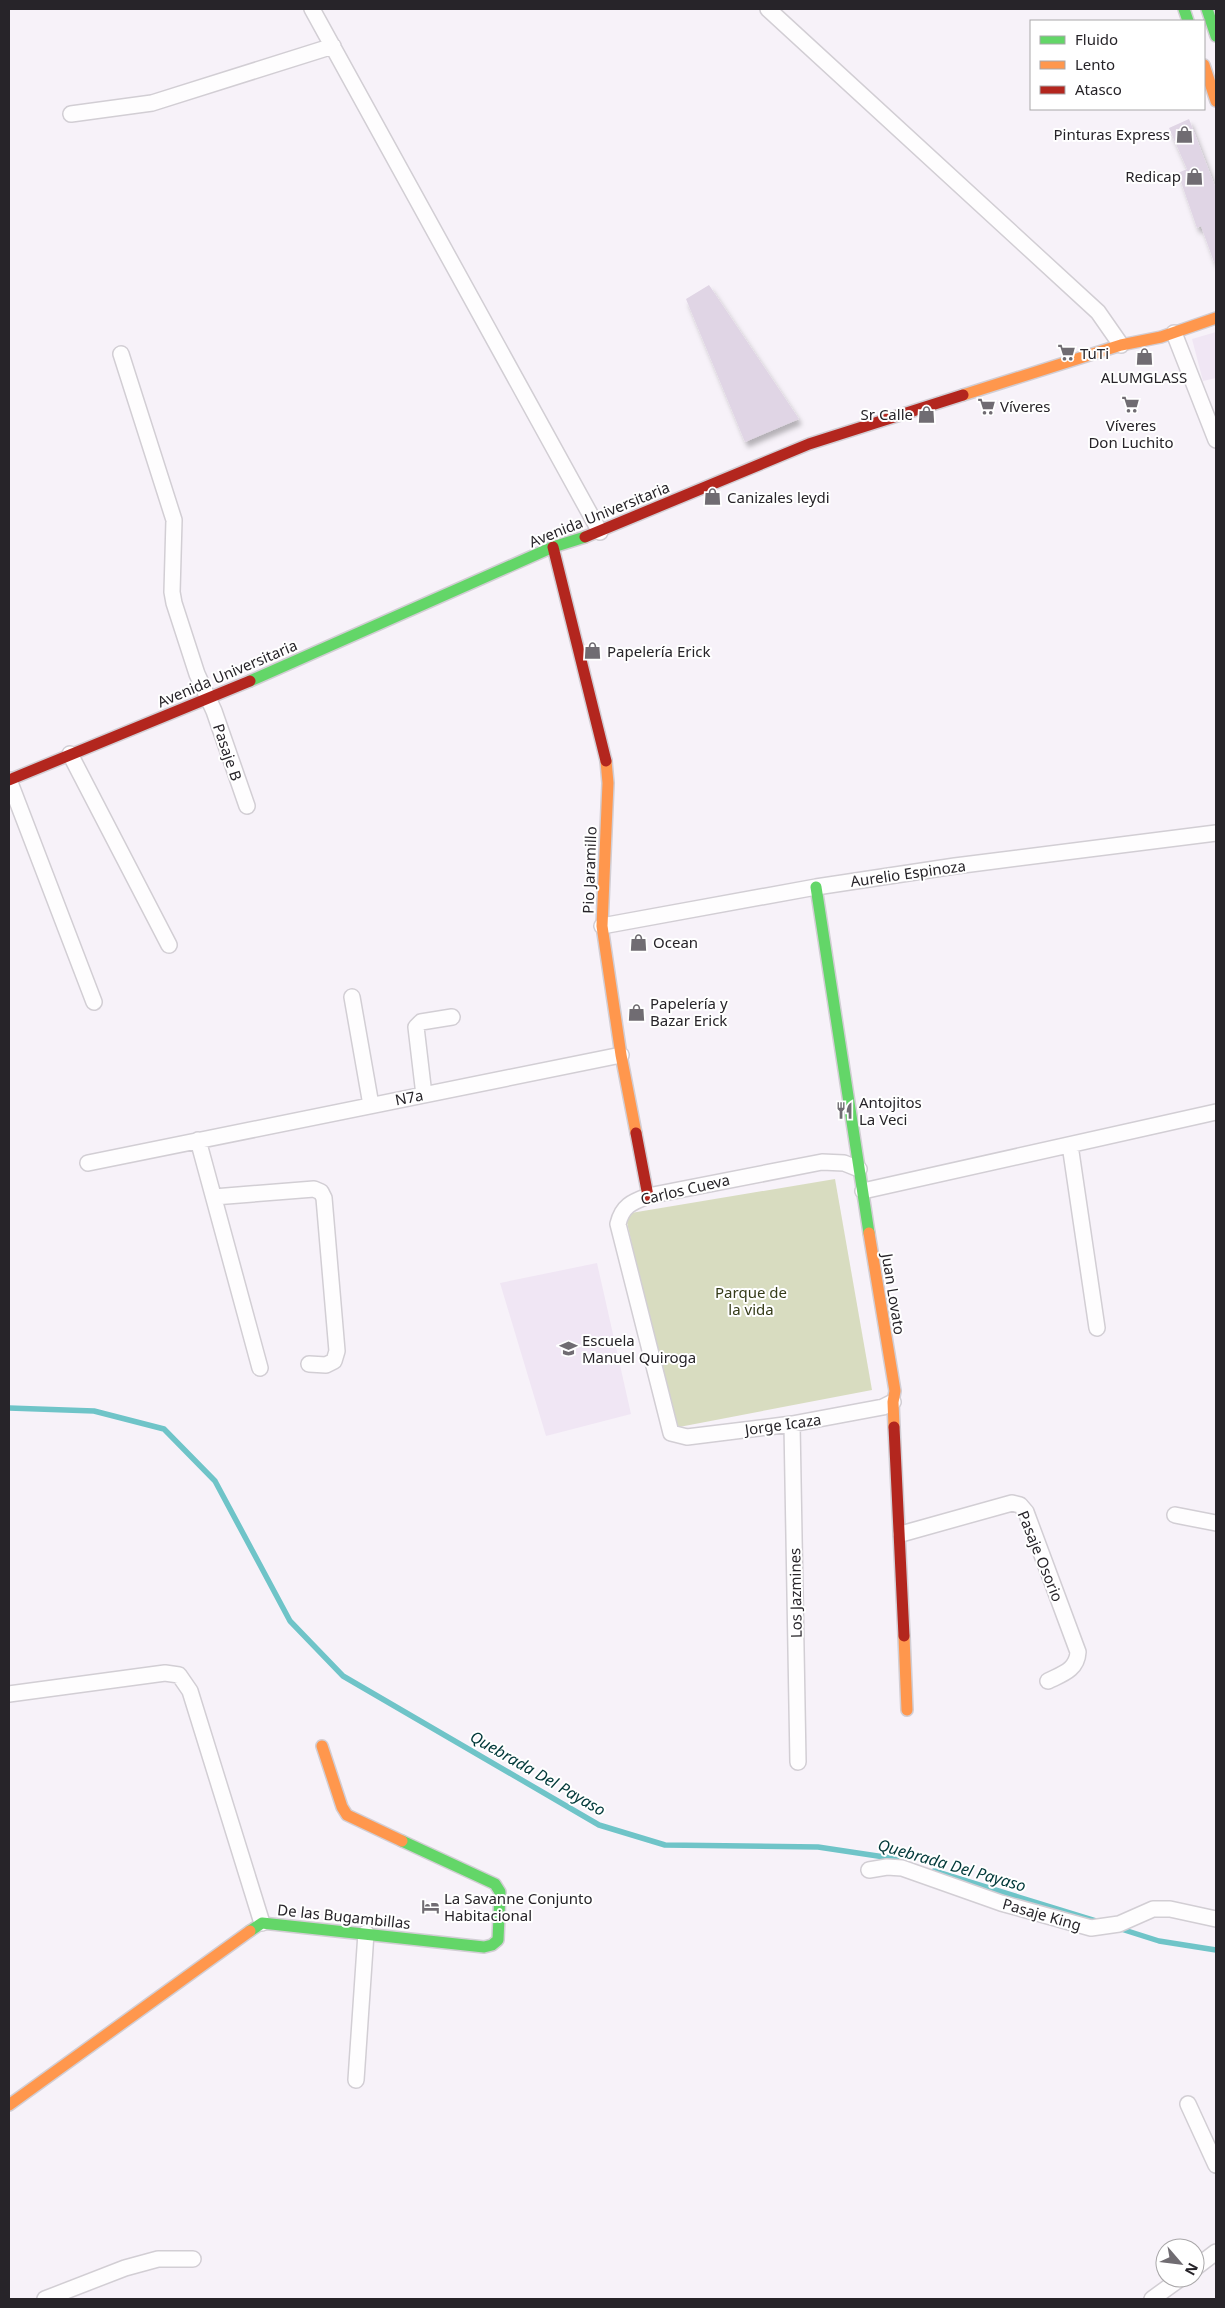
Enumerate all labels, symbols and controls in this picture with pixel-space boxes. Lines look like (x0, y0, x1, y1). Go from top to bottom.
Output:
legend (1030, 20, 1205, 110)
text: Fluido (1075, 29, 1118, 49)
text: Lento (1075, 54, 1115, 74)
text: Atasco (1075, 79, 1122, 99)
place label: Pinturas Express (1053, 124, 1170, 144)
shop icon: Pinturas Express (1174, 124, 1194, 144)
place label: Redicap (1125, 166, 1181, 186)
shop icon: Redicap (1185, 166, 1205, 186)
supermarket icon: TuTi (1056, 343, 1076, 363)
place label: TuTi (1080, 343, 1109, 363)
shop icon: ALUMGLASS (1134, 346, 1154, 366)
place label: ALUMGLASS (1101, 367, 1187, 387)
supermarket icon: Víveres Don Luchito (1121, 394, 1141, 414)
supermarket icon: Víveres (976, 396, 996, 416)
place label: Víveres (1000, 396, 1051, 416)
place label: Sr Calle (861, 404, 913, 424)
shop icon: Sr Calle (917, 404, 937, 424)
place label: Víveres Don Luchito (1088, 415, 1174, 452)
street label: Avenida Universitaria (526, 477, 672, 551)
shop icon: Canizales leydi (703, 487, 723, 507)
place label: Canizales leydi (727, 487, 830, 507)
street label: Avenida Universitaria (154, 634, 300, 712)
shop icon: Papelería Erick (583, 641, 603, 661)
place label: Papelería Erick (607, 641, 711, 661)
street label: Pasaje B (209, 721, 247, 783)
street label: Pio Jaramillo (577, 826, 601, 914)
street label: Aurelio Espinoza (849, 855, 967, 891)
shop icon: Ocean (629, 932, 649, 952)
place label: Ocean (653, 932, 698, 952)
place label: Papelería y Bazar Erick (650, 993, 728, 1030)
shop icon: Papelería y Bazar Erick (626, 1002, 646, 1022)
street label: N7a (393, 1084, 425, 1110)
place label: Antojitos La Veci (859, 1092, 922, 1129)
restaurant icon: Antojitos La Veci (835, 1101, 855, 1121)
street label: Carlos Cueva (638, 1169, 732, 1209)
street label: Juan Lovato (877, 1250, 910, 1336)
park label: Parque de la vida (715, 1282, 787, 1319)
place label: Escuela Manuel Quiroga (582, 1330, 696, 1367)
school or university icon: Escuela Manuel Quiroga (558, 1339, 578, 1359)
street label: Jorge Icaza (742, 1409, 823, 1440)
street label: Pasaje Osorio (1014, 1508, 1068, 1604)
street label: Los Jazmines (784, 1548, 806, 1638)
water label: Quebrada Del Payaso (466, 1725, 610, 1821)
water label: Quebrada Del Payaso (875, 1833, 1029, 1897)
place label: La Savanne Conjunto Habitacional (444, 1888, 593, 1925)
street label: Pasaje King (1000, 1893, 1084, 1935)
hotel icon: La Savanne Conjunto Habitacional (420, 1897, 440, 1917)
street label: De las Bugambillas (276, 1899, 412, 1933)
north arrow (1155, 2238, 1205, 2288)
text: N (1181, 2260, 1203, 2279)

